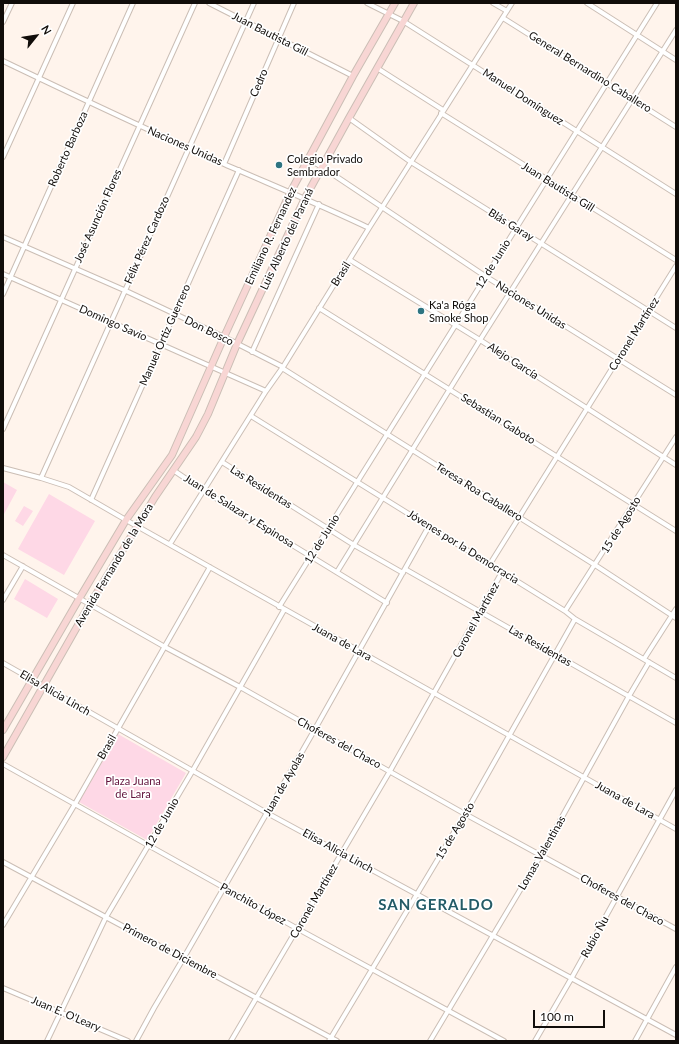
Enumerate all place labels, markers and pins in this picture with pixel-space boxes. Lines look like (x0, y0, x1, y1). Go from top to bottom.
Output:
place label: Colegio Privado Sembrador (287, 152, 363, 178)
marker: Colegio Privado Sembrador (274, 160, 284, 170)
place label: Ka'a Róga Smoke Shop (429, 298, 488, 324)
marker: Ka'a Róga Smoke Shop (416, 306, 426, 316)

